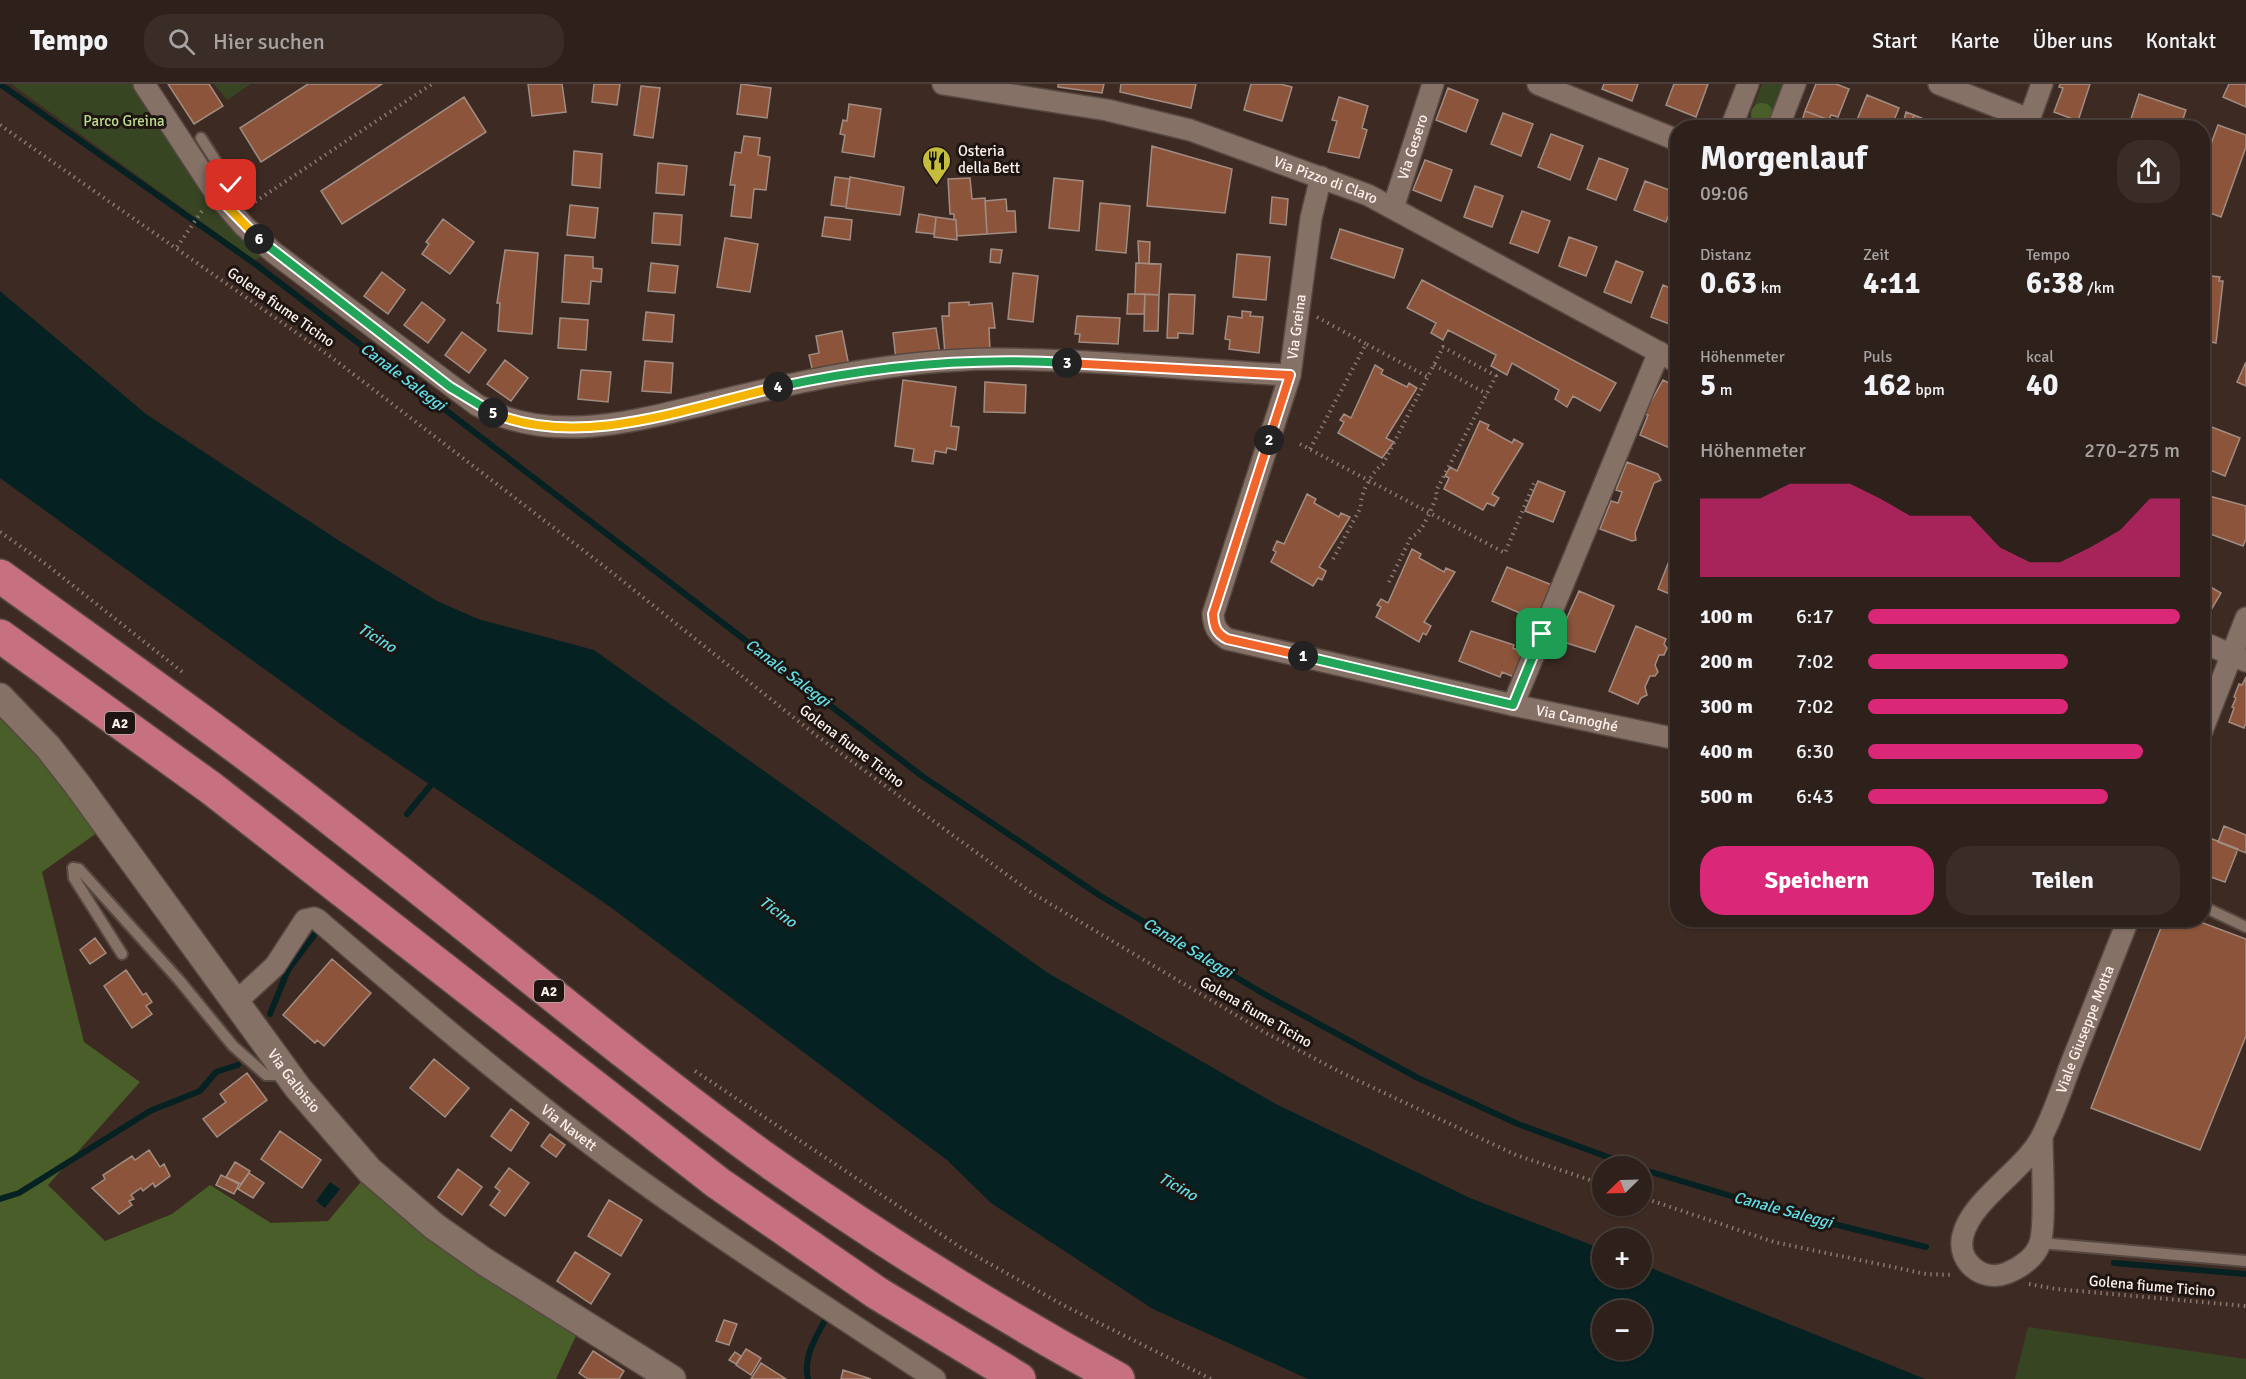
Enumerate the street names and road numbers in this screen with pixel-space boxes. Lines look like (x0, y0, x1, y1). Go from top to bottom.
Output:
street label: Via Gesero (1394, 112, 1432, 182)
street label: Via Pizzo di Claro (1271, 152, 1381, 208)
street label: Golena fiume Ticino (224, 263, 338, 351)
street label: Via Greina (1283, 293, 1310, 361)
street label: Golena fiume Ticino (796, 701, 908, 791)
street label: Via Camoghé (1534, 701, 1620, 736)
road number: A2 (105, 712, 135, 734)
street label: Viale Giuseppe Motta (2052, 963, 2118, 1096)
street label: Golena fiume Ticino (1197, 973, 1316, 1052)
road number: A2 (534, 980, 564, 1002)
street label: Via Galbisio (264, 1045, 324, 1116)
street label: Via Navett (537, 1100, 600, 1155)
street label: Golena fiume Ticino (2088, 1272, 2216, 1301)

